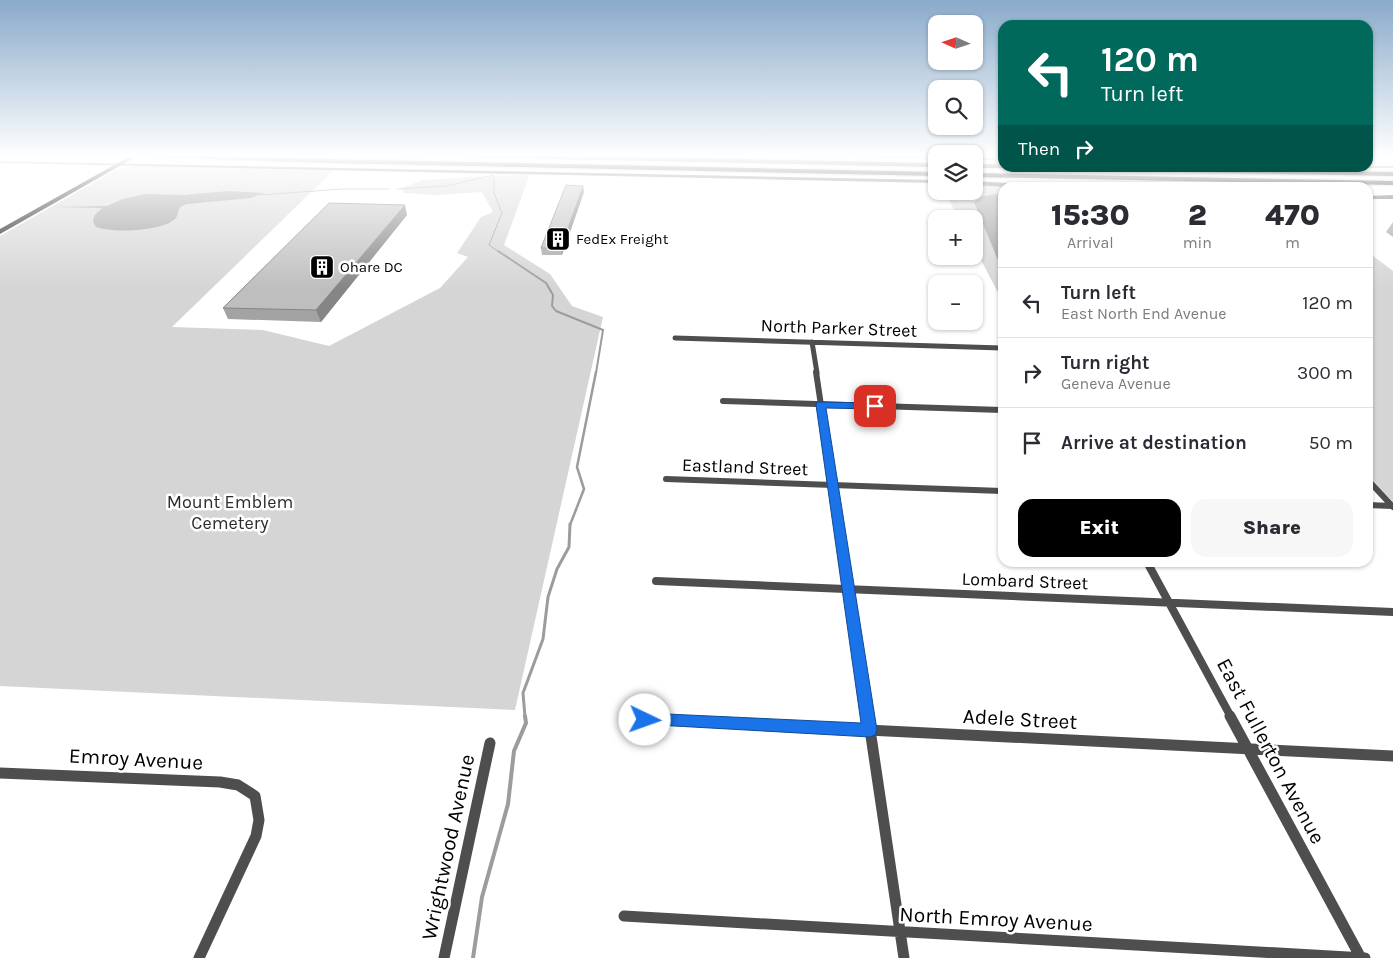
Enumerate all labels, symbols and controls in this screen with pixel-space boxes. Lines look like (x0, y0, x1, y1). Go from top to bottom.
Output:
north arrow (928, 15, 982, 70)
map controls (928, 15, 983, 330)
text: 120 m (1101, 39, 1199, 80)
icon: left (1018, 40, 1083, 105)
button: search (928, 80, 983, 135)
text: Turn left (1101, 81, 1184, 107)
icon: right (1070, 135, 1098, 163)
text: Then (1018, 138, 1060, 160)
button: layers (928, 145, 983, 200)
text: 15:30 (1051, 197, 1130, 233)
text: 2 (1188, 197, 1207, 233)
text: 470 (1265, 197, 1320, 233)
button: + (928, 210, 983, 265)
building icon: FedEx Freight (545, 226, 571, 252)
place label: FedEx Freight (576, 230, 669, 248)
text: Arrival (1067, 233, 1114, 252)
text: min (1183, 233, 1212, 252)
text: m (1285, 233, 1300, 252)
building icon: Ohare DC (309, 254, 335, 280)
place label: Ohare DC (340, 258, 403, 276)
button: − (928, 275, 983, 330)
text: Turn left (1061, 282, 1136, 304)
icon: left (1018, 289, 1046, 317)
text: 120 m (1302, 292, 1353, 314)
text: East North End Avenue (1061, 304, 1227, 323)
street label: North Parker Street (760, 314, 918, 342)
text: Turn right (1061, 352, 1150, 374)
icon: right (1018, 359, 1046, 387)
text: 300 m (1297, 362, 1353, 384)
text: Geneva Avenue (1061, 374, 1171, 393)
pin (854, 385, 896, 427)
icon: arrive (861, 392, 889, 420)
icon: arrive (1018, 429, 1046, 457)
text: Arrive at destination (1061, 432, 1247, 454)
text: 50 m (1309, 432, 1353, 454)
street label: Eastland Street (681, 454, 809, 480)
park label: Mount Emblem Cemetery (167, 491, 293, 534)
button: Exit (1018, 499, 1181, 557)
button: Share (1191, 499, 1353, 557)
street label: Lombard Street (961, 568, 1089, 594)
street label: East Fullerton Avenue (1212, 654, 1330, 848)
position arrow (618, 693, 670, 745)
street label: Adele Street (962, 704, 1078, 734)
street label: Emroy Avenue (68, 743, 204, 775)
street label: Wrightwood Avenue (417, 752, 479, 942)
street label: North Emroy Avenue (899, 902, 1093, 936)

